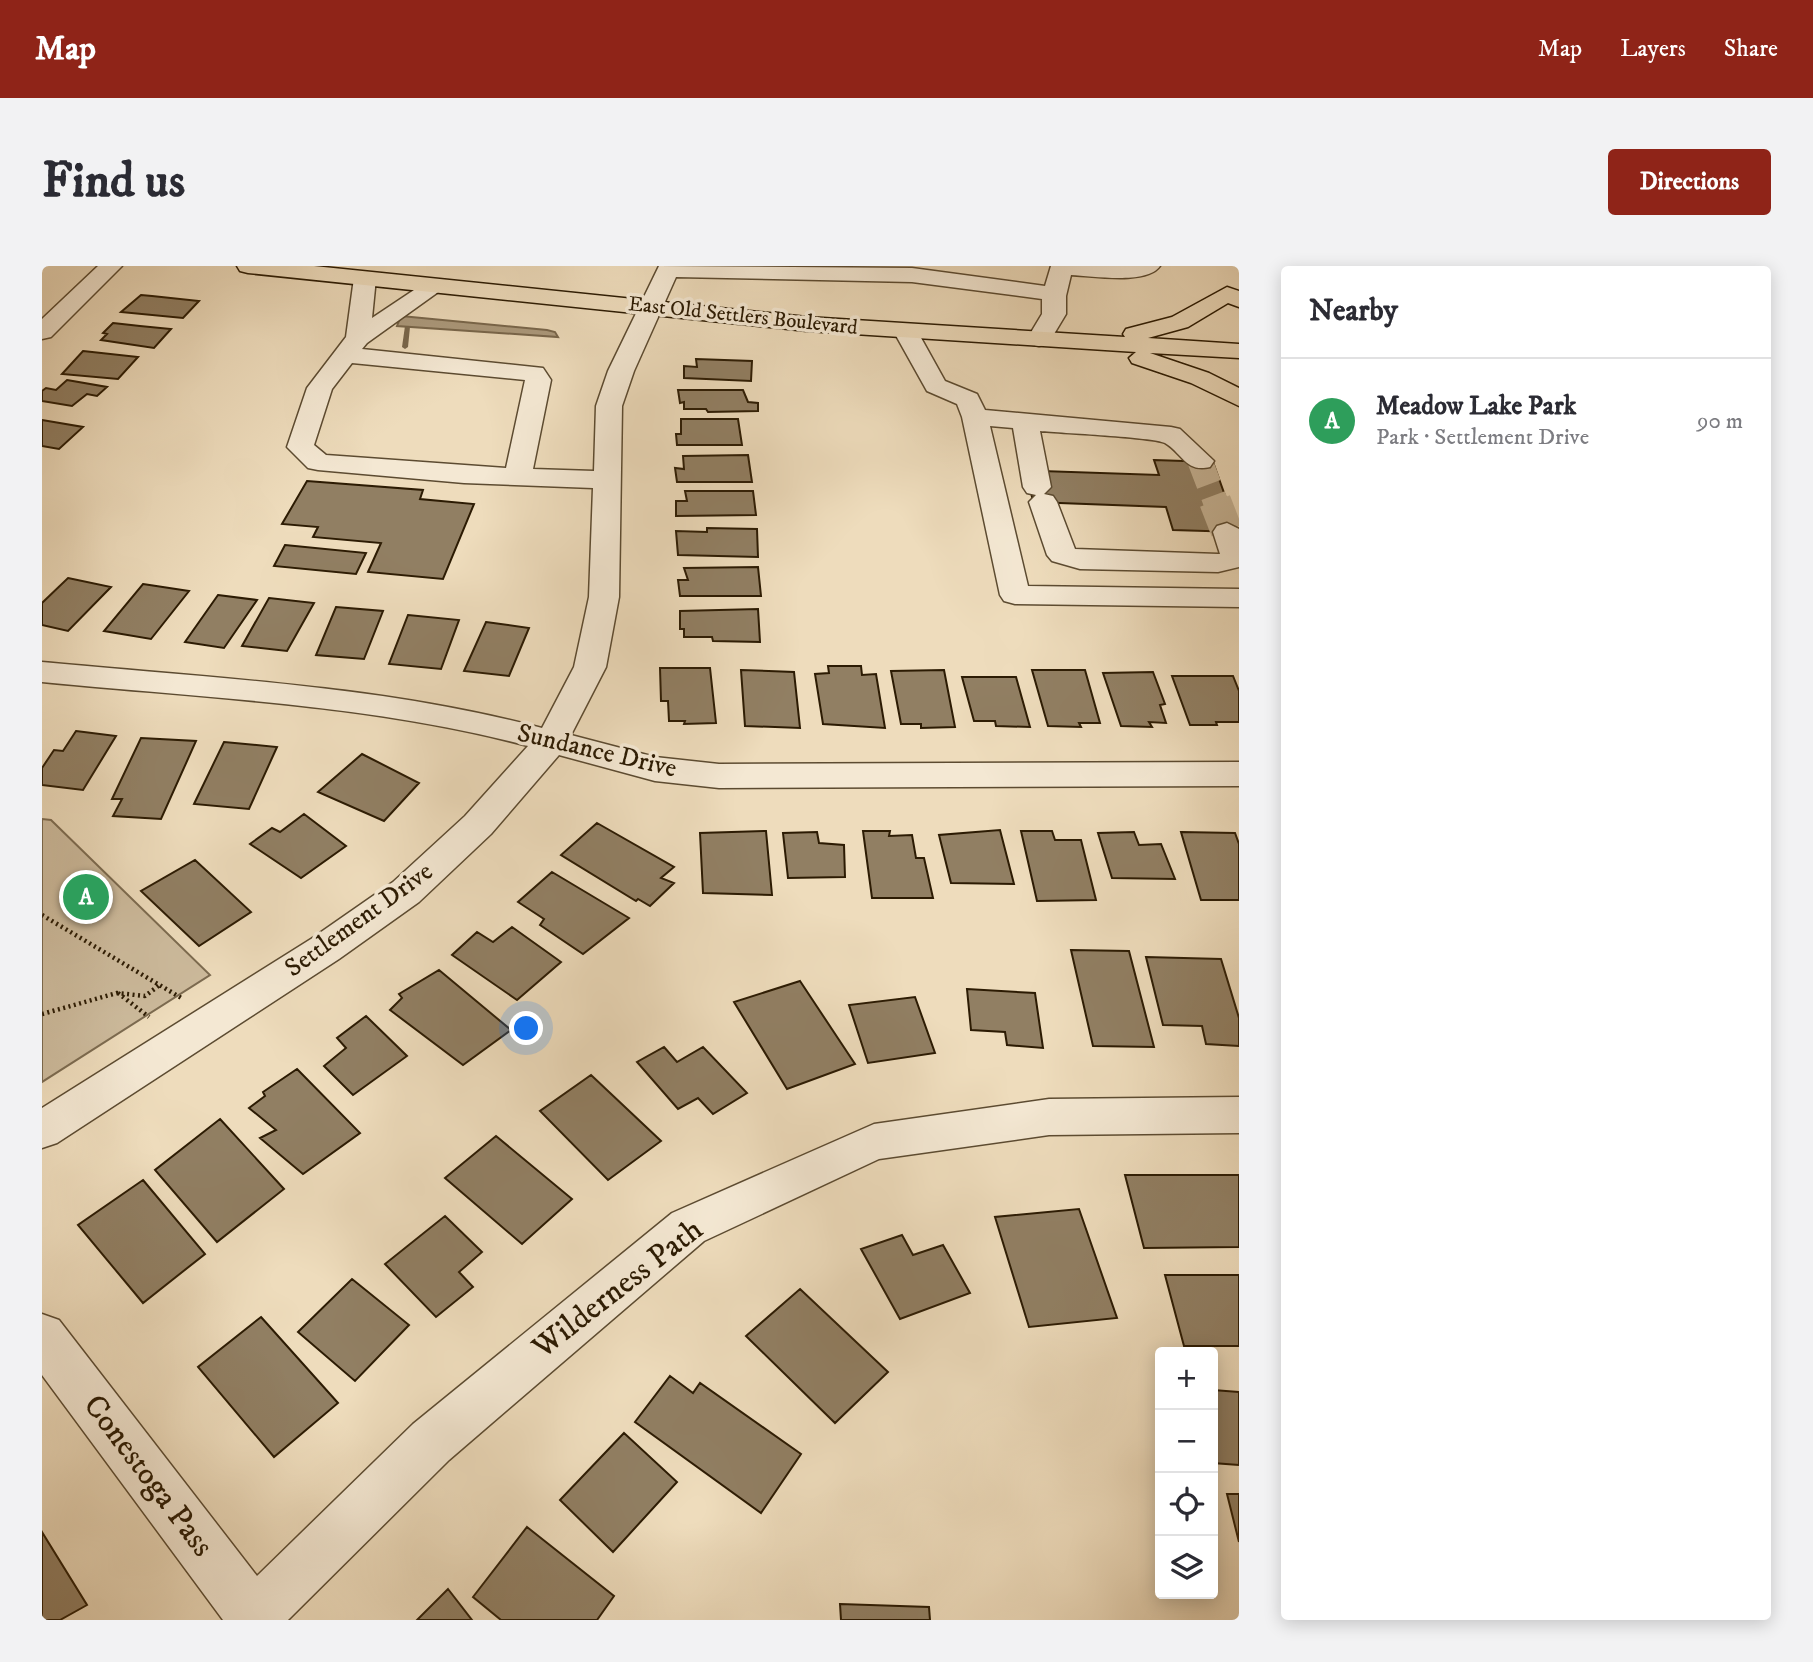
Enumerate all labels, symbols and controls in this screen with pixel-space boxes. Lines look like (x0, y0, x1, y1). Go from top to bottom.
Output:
text: Map (35, 29, 96, 70)
text: Map (1538, 34, 1582, 64)
text: Layers (1620, 34, 1686, 64)
text: Share (1724, 34, 1778, 64)
button: Directions (1608, 149, 1771, 215)
text: Find us (42, 151, 185, 213)
street label: East Old Settlers Boulevard (627, 291, 859, 341)
text: Nearby (1309, 293, 1398, 330)
text: Meadow Lake Park (1376, 390, 1576, 423)
text: A (1325, 407, 1339, 436)
text: 90 m (1697, 407, 1743, 436)
text: Park · Settlement Drive (1376, 423, 1589, 452)
street label: Sundance Drive (514, 717, 680, 785)
street label: Settlement Drive (279, 855, 439, 985)
pin: A (63, 871, 109, 923)
your location (509, 1011, 543, 1045)
street label: Wilderness Path (524, 1210, 711, 1369)
map controls (1155, 1347, 1218, 1599)
button: + (1155, 1347, 1218, 1410)
street label: Conestoga Pass (74, 1387, 222, 1565)
button: − (1155, 1410, 1218, 1473)
button: locate (1155, 1473, 1218, 1536)
button: layers (1155, 1536, 1218, 1599)

